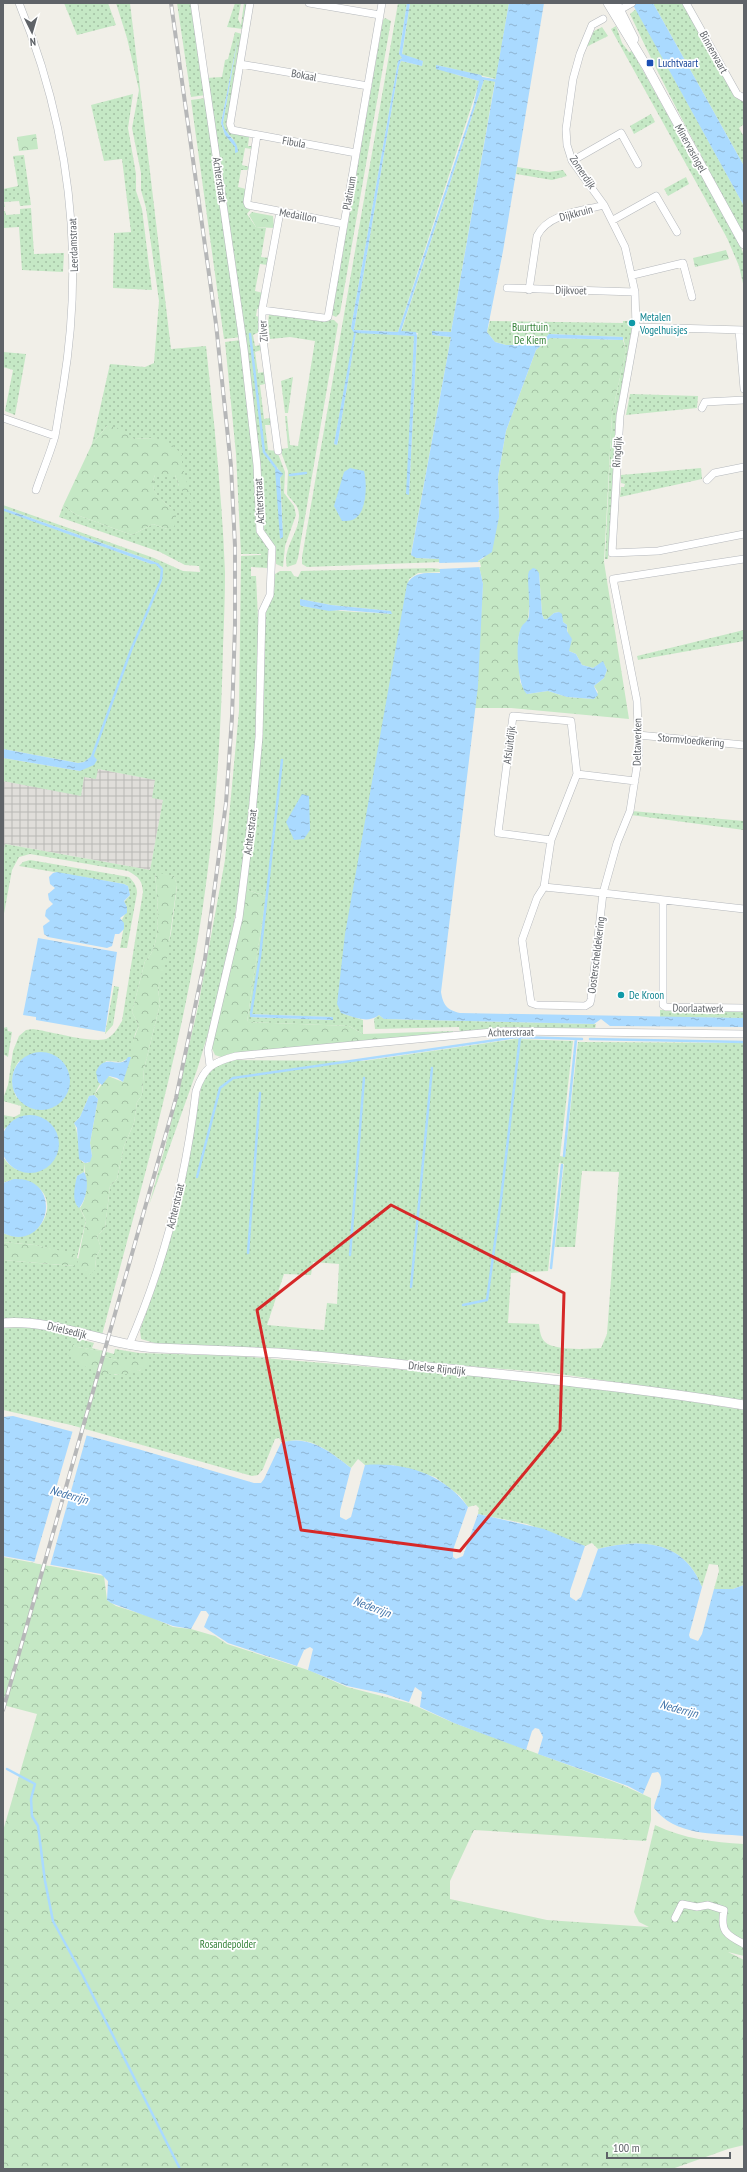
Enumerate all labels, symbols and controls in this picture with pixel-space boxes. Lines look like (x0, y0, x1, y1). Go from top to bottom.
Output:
north arrow (12, 12, 52, 52)
street label: Binnenvaart (697, 29, 731, 75)
text: N (29, 35, 36, 49)
place label: Luchtvaart (658, 56, 698, 70)
marker: Luchtvaart (645, 58, 655, 68)
street label: Bokaal (290, 66, 318, 84)
street label: Minervasingel (672, 121, 710, 175)
street label: Fibula (281, 133, 307, 151)
street label: Zomerdijk (567, 152, 600, 192)
street label: Achterstraat (210, 156, 230, 204)
street label: Platinum (339, 175, 359, 211)
street label: Dijkkruin (558, 202, 594, 224)
street label: Medaillon (278, 205, 318, 225)
street label: Leerdamstraat (65, 218, 81, 272)
street label: Dijkvoet (555, 283, 587, 297)
place label: Metalen Vogelhuisjes (639, 310, 688, 337)
marker: Metalen Vogelhuisjes (627, 318, 637, 328)
street label: Zilver (255, 320, 271, 342)
park label: Buurttuin De Kiem (512, 320, 548, 347)
street label: Ringdijk (609, 435, 625, 468)
street label: Achterstraat (251, 478, 267, 524)
street label: Deltawerken (630, 718, 644, 766)
street label: Afsluitdijk (500, 724, 518, 765)
street label: Stormvloedkering (657, 730, 725, 750)
street label: Achterstraat (240, 808, 260, 856)
street label: Oosterscheldekering (584, 915, 608, 994)
place label: De Kroon (629, 988, 664, 1002)
marker: De Kroon (616, 990, 626, 1000)
street label: Doorlaatwerk (672, 1001, 724, 1015)
street label: Achterstraat (488, 1025, 534, 1039)
street label: Achterstraat (163, 1182, 187, 1230)
street label: Drielsedijk (46, 1318, 89, 1342)
street label: Drielse Rijndijk (408, 1358, 467, 1378)
water label: Nederrijn (49, 1482, 90, 1507)
water label: Nederrijn (351, 1593, 394, 1621)
water label: Nederrijn (659, 1696, 700, 1721)
park label: Rosandepolder (200, 1937, 256, 1951)
scale bar (607, 2134, 730, 2160)
text: 100 m (613, 2140, 640, 2155)

